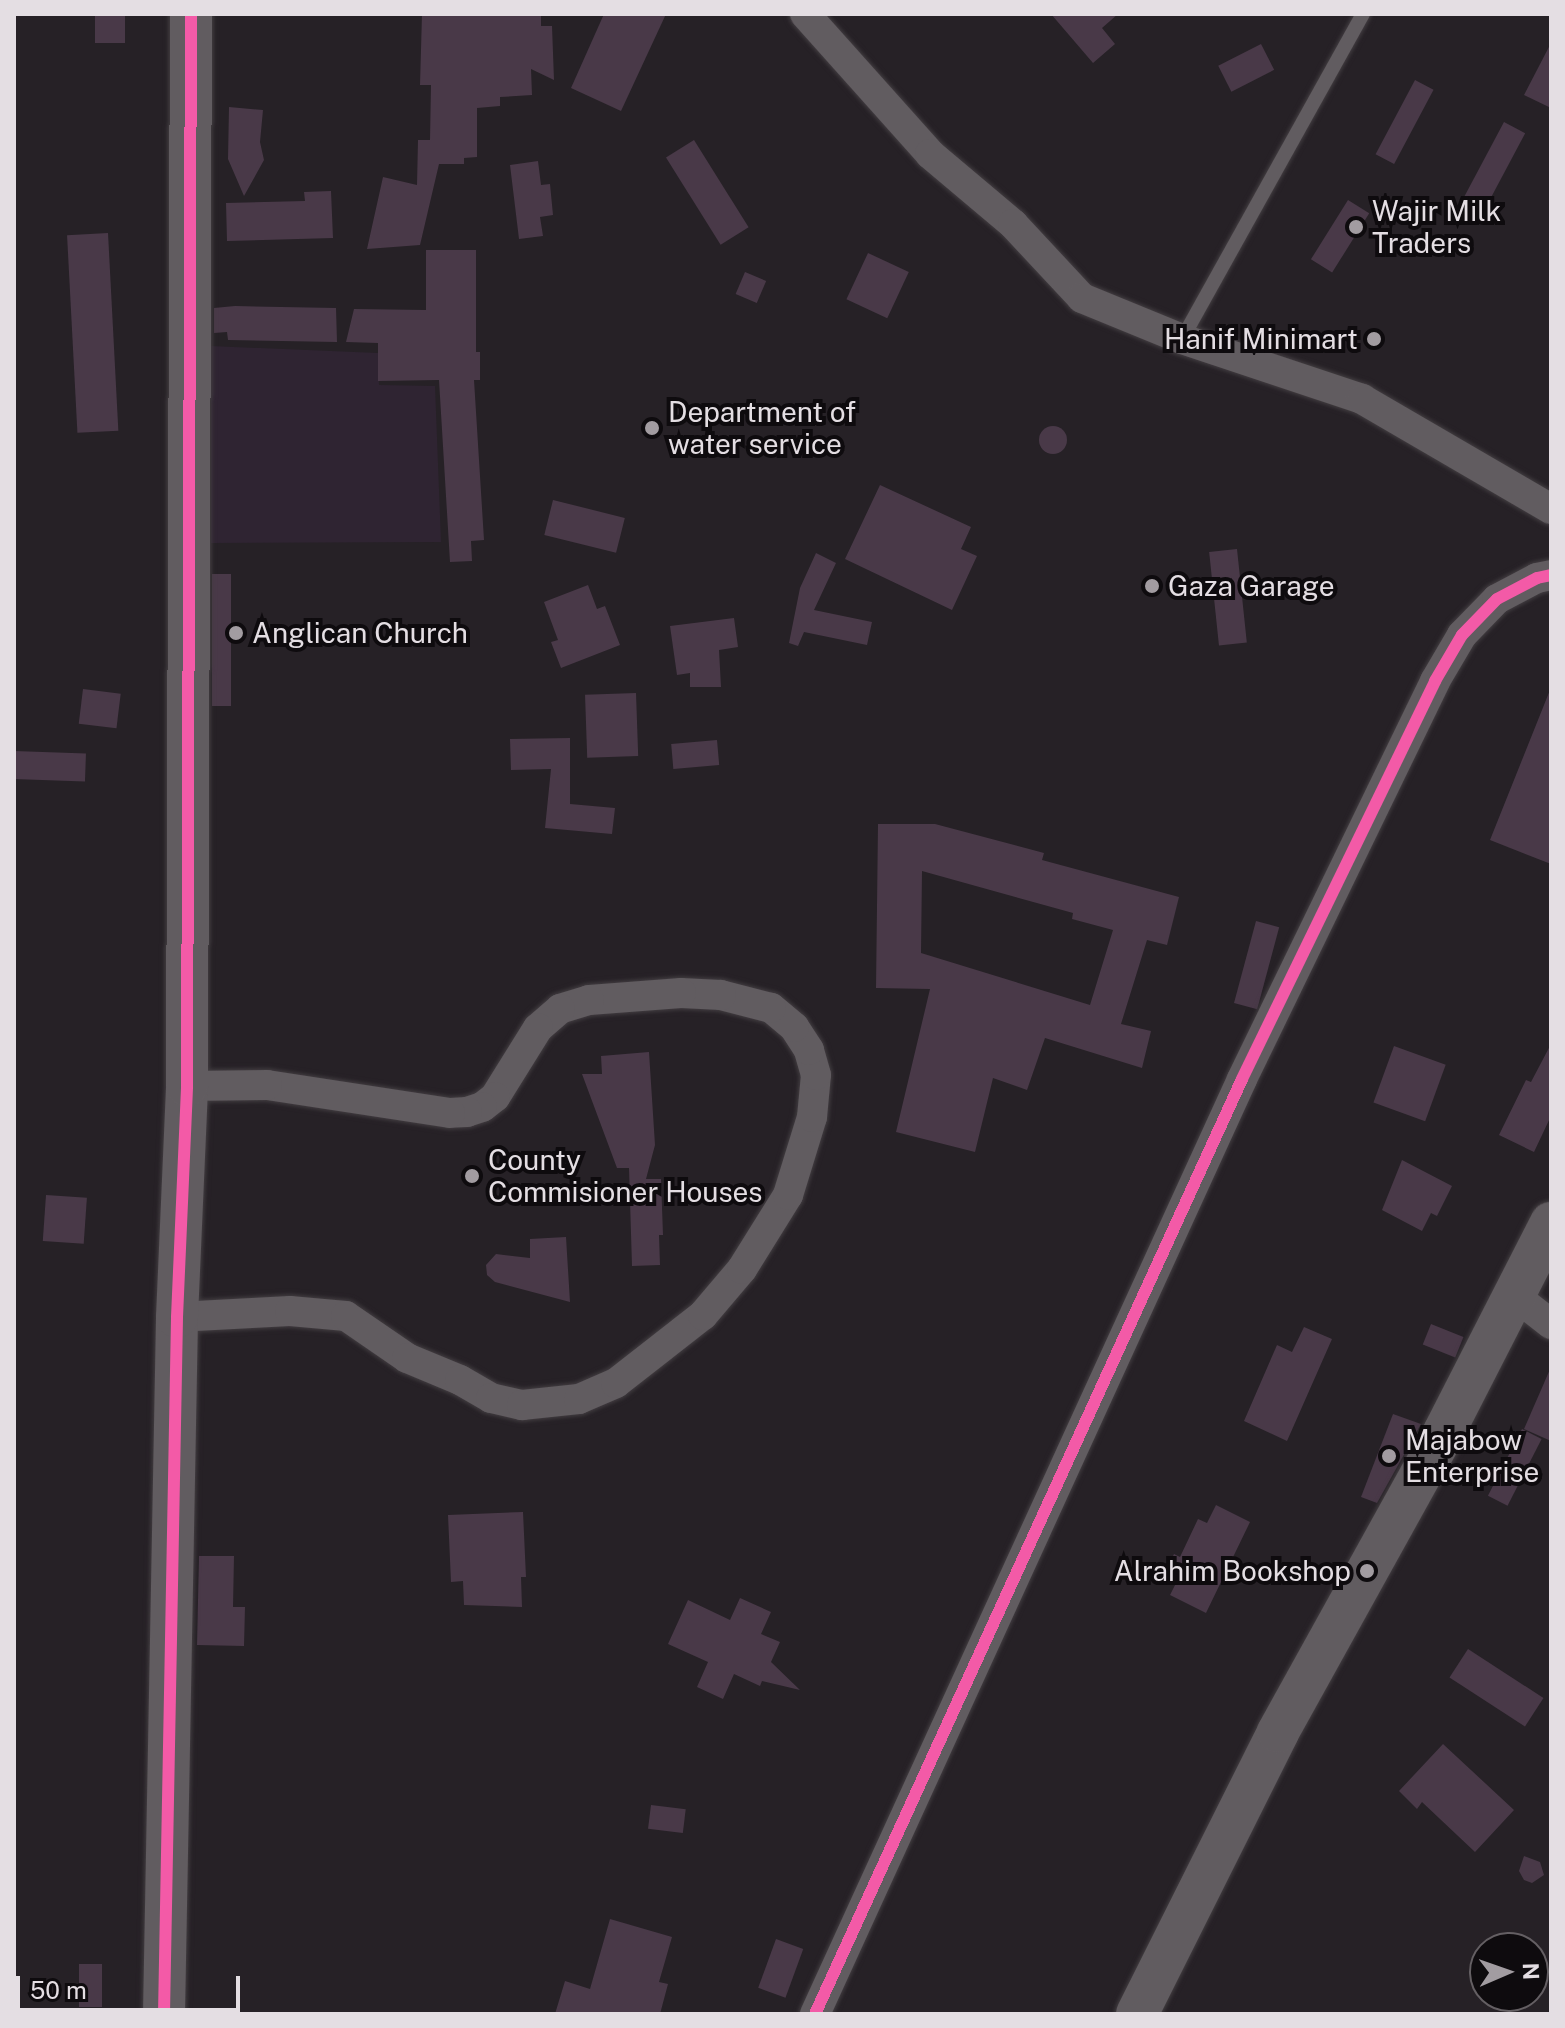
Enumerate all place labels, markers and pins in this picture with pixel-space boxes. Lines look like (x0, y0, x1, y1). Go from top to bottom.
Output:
place label: Wajir Milk Traders (1372, 194, 1501, 260)
marker: Wajir Milk Traders (1347, 218, 1365, 236)
place label: Hanif Minimart (1164, 322, 1358, 356)
marker: Hanif Minimart (1365, 330, 1383, 348)
place label: Department of water service (668, 395, 856, 461)
marker: Department of water service (643, 419, 661, 437)
place label: Gaza Garage (1168, 569, 1335, 603)
marker: Gaza Garage (1143, 577, 1161, 595)
place label: Anglican Church (252, 616, 468, 650)
marker: Anglican Church (227, 624, 245, 642)
place label: County Commisioner Houses (488, 1143, 763, 1209)
marker: County Commisioner Houses (463, 1167, 481, 1185)
place label: Majabow Enterprise (1405, 1423, 1539, 1489)
marker: Majabow Enterprise (1380, 1447, 1398, 1465)
place label: Alrahim Bookshop (1114, 1554, 1351, 1588)
marker: Alrahim Bookshop (1358, 1562, 1376, 1580)

